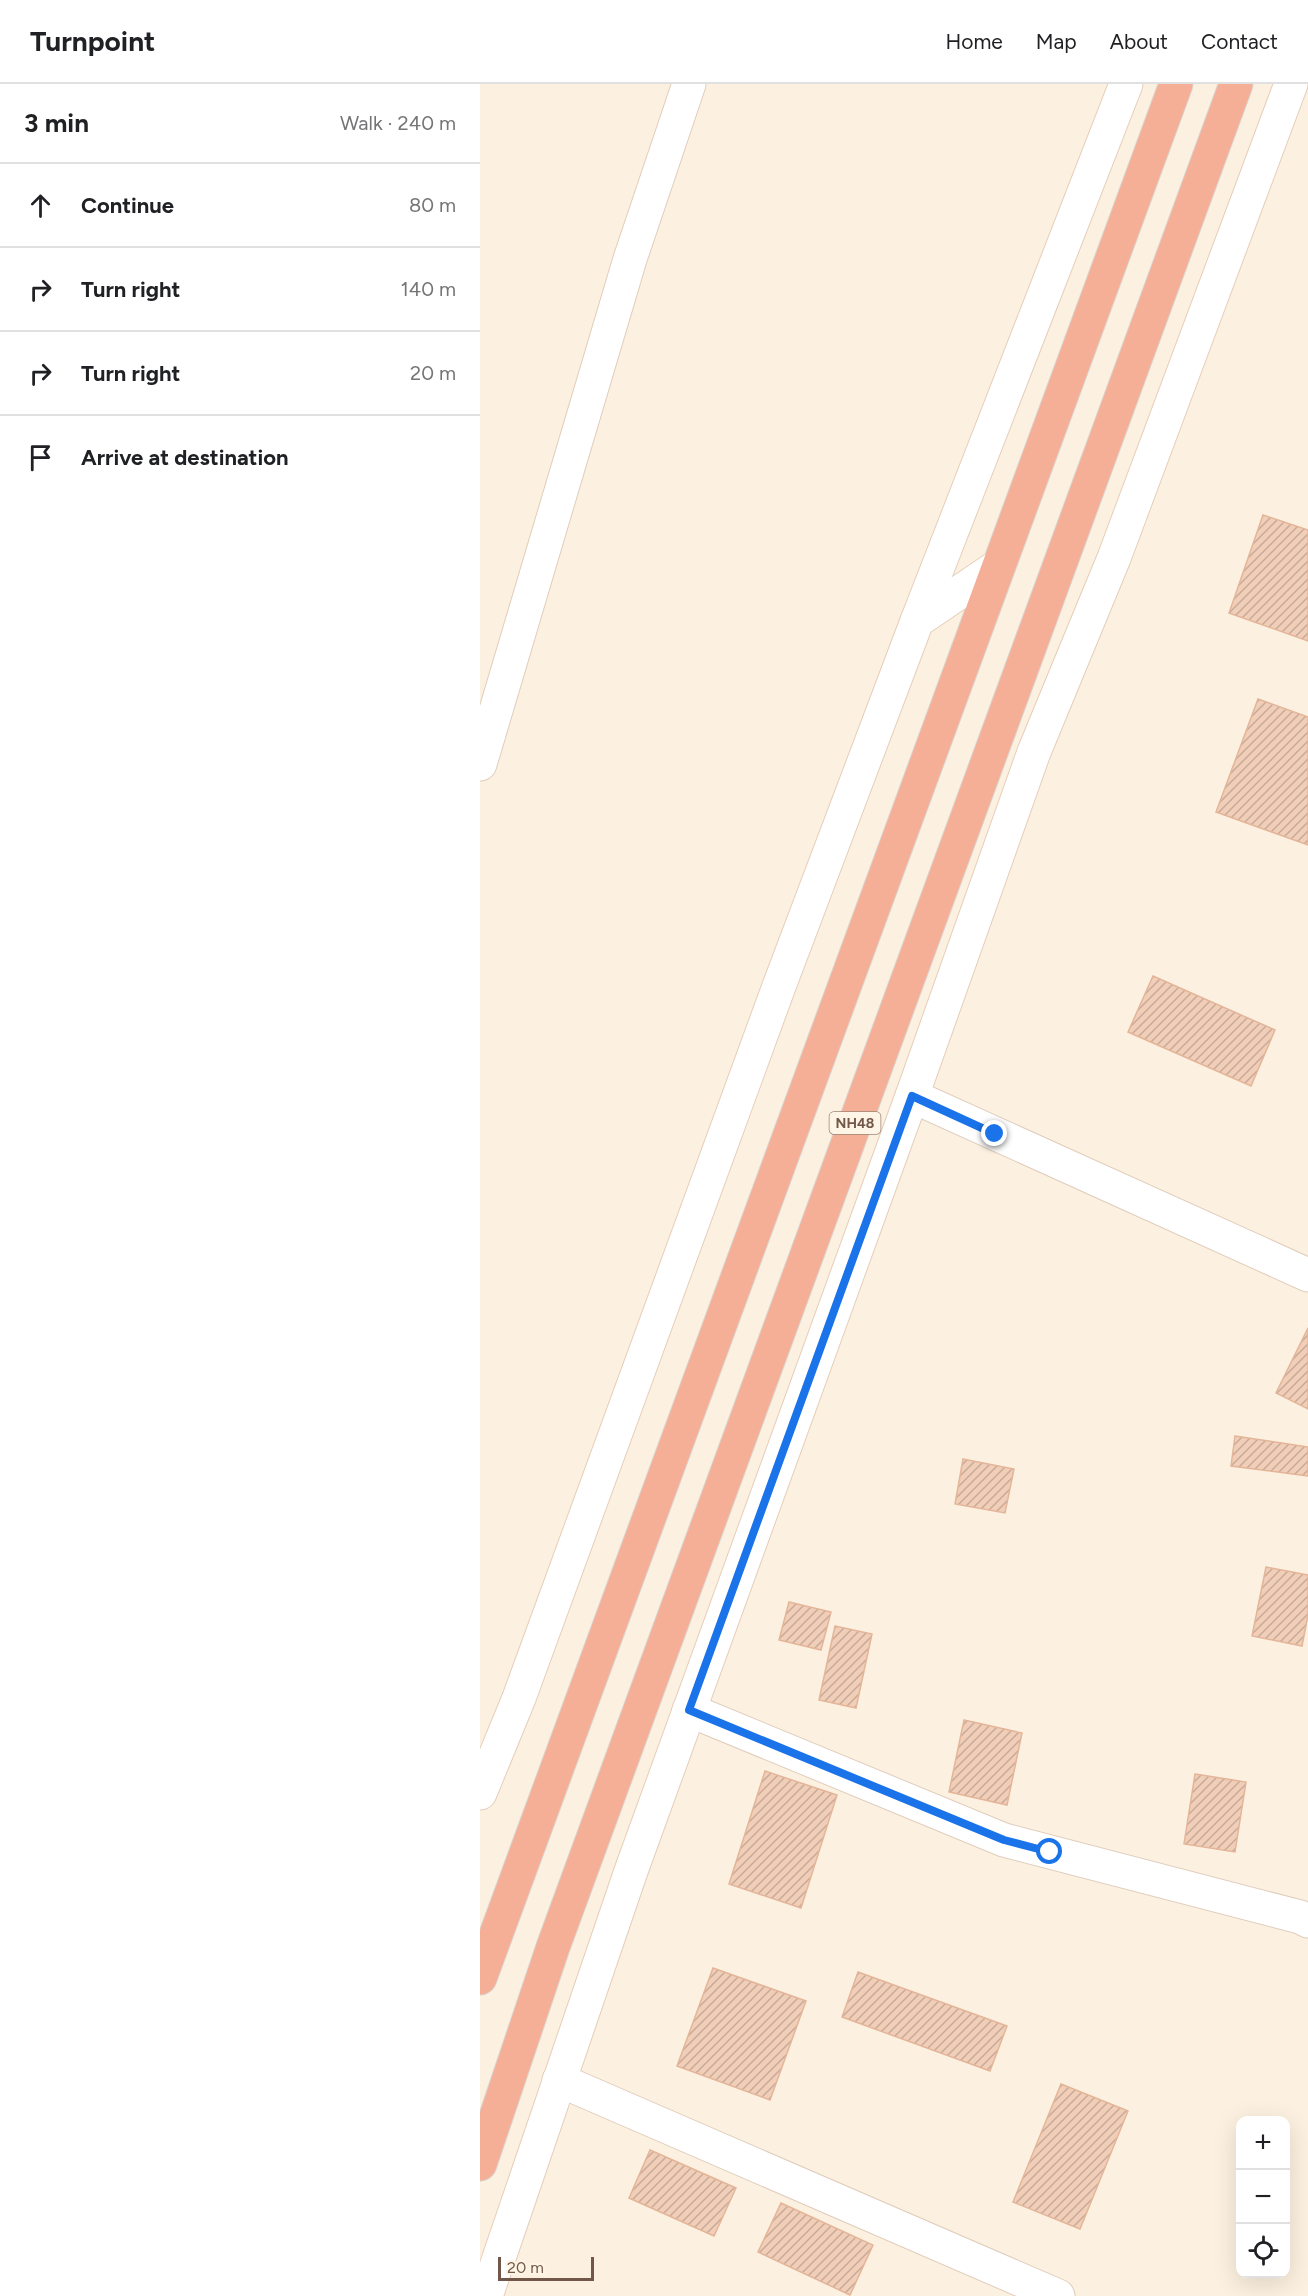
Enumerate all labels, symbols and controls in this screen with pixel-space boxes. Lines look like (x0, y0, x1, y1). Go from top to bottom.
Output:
text: Turnpoint (30, 24, 155, 58)
text: Home (946, 29, 1003, 54)
text: Map (1036, 29, 1077, 54)
text: About (1110, 29, 1168, 54)
text: Contact (1201, 29, 1278, 54)
text: 3 min (24, 107, 89, 139)
text: Walk · 240 m (340, 111, 456, 135)
icon: ahead (24, 189, 57, 222)
text: Continue (81, 192, 174, 219)
text: 80 m (409, 193, 456, 217)
icon: right (24, 273, 57, 306)
text: Turn right (81, 276, 180, 303)
text: 140 m (401, 277, 456, 301)
icon: right (24, 357, 57, 390)
text: Turn right (81, 360, 180, 387)
text: 20 m (410, 361, 456, 385)
icon: arrive (24, 441, 57, 474)
text: Arrive at destination (81, 444, 289, 471)
road number: NH48 (830, 1112, 880, 1134)
route end (981, 1120, 1007, 1146)
route start (1036, 1838, 1062, 1864)
map controls (1236, 2116, 1290, 2278)
button: + (1236, 2116, 1290, 2170)
button: − (1236, 2170, 1290, 2224)
button: locate (1236, 2224, 1290, 2278)
scale bar (498, 2254, 594, 2282)
text: 20 m (507, 2258, 544, 2277)

